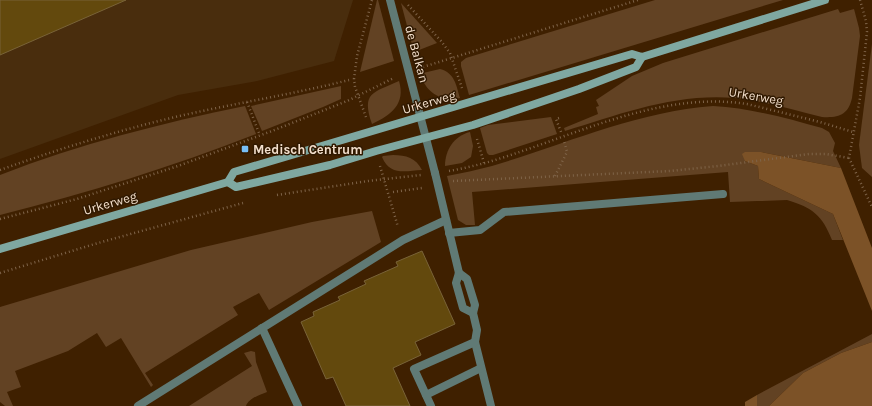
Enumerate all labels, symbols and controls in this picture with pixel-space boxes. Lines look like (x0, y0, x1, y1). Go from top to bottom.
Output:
street label: de Balkan (402, 24, 432, 84)
street label: Urkerweg (727, 84, 785, 108)
street label: Urkerweg (400, 87, 458, 117)
place label: Medisch Centrum (253, 142, 363, 157)
marker: Medisch Centrum (240, 144, 250, 154)
street label: Urkerweg (81, 188, 139, 218)

